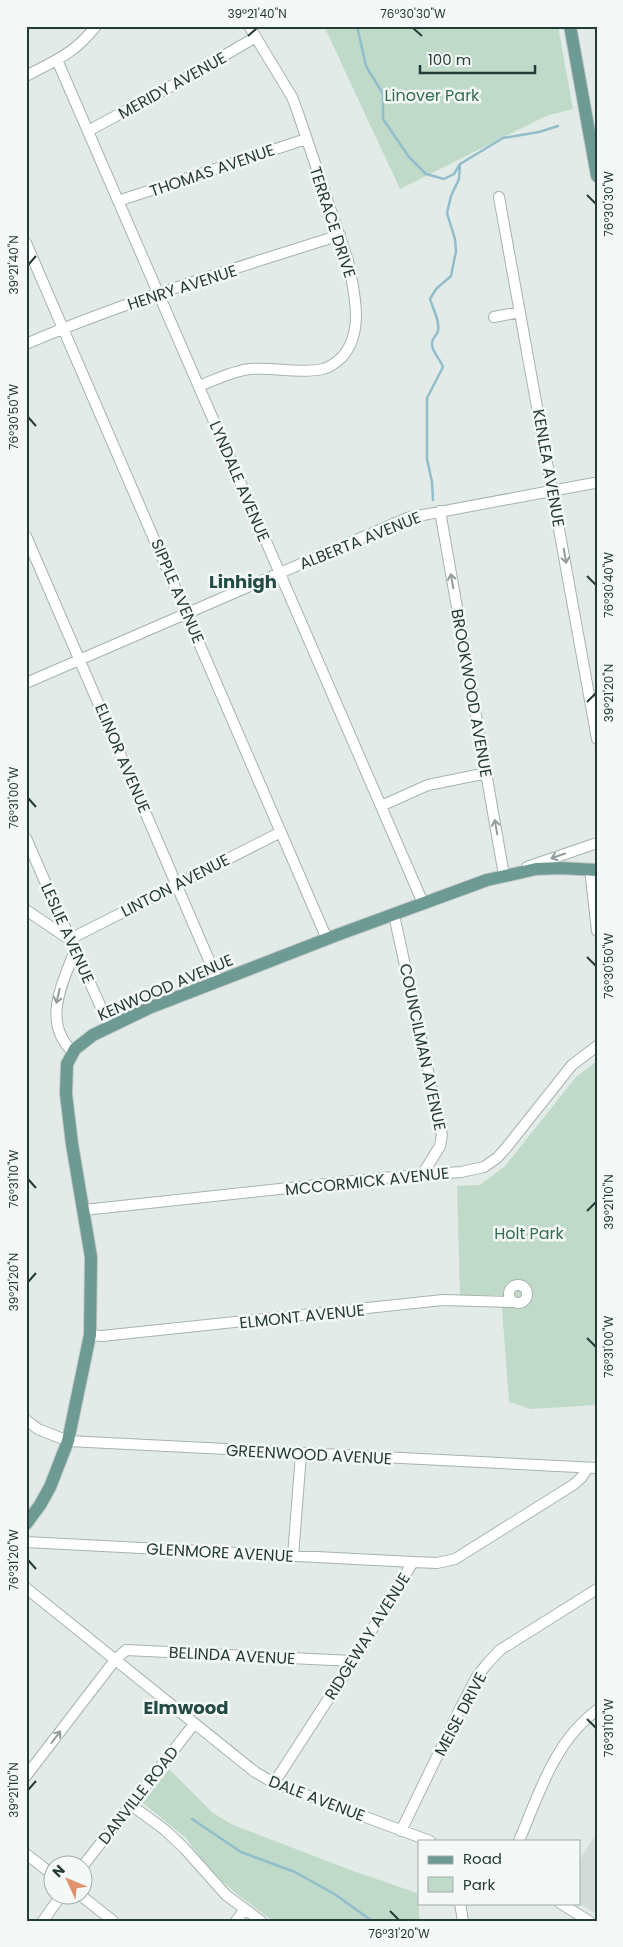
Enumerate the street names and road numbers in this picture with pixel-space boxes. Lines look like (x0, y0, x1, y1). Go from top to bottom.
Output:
street label: MERIDY AVENUE (114, 46, 231, 125)
street label: THOMAS AVENUE (147, 138, 278, 203)
street label: TERRACE DRIVE (304, 163, 361, 281)
street label: HENRY AVENUE (124, 259, 240, 316)
street label: KENLEA AVENUE (527, 407, 570, 529)
street label: LYNDALE AVENUE (204, 417, 275, 545)
street label: ALBERTA AVENUE (296, 506, 424, 575)
street label: SIPPLE AVENUE (145, 535, 210, 647)
street label: BROOKWOOD AVENUE (445, 607, 498, 779)
street label: ELINOR AVENUE (89, 700, 156, 817)
street label: LINTON AVENUE (117, 848, 233, 923)
street label: LESLIE AVENUE (35, 879, 100, 987)
street label: KENWOOD AVENUE (94, 948, 237, 1026)
street label: COUNCILMAN AVENUE (394, 961, 451, 1133)
street label: MCCORMICK AVENUE (284, 1161, 450, 1202)
street label: ELMONT AVENUE (238, 1298, 366, 1335)
street label: GREENWOOD AVENUE (225, 1439, 393, 1470)
street label: GLENMORE AVENUE (146, 1537, 294, 1568)
street label: RIDGEWAY AVENUE (319, 1568, 416, 1704)
street label: BELINDA AVENUE (168, 1641, 296, 1670)
street label: MEISE DRIVE (429, 1668, 492, 1760)
street label: DANVILLE ROAD (93, 1741, 184, 1849)
street label: DALE AVENUE (265, 1770, 368, 1827)

